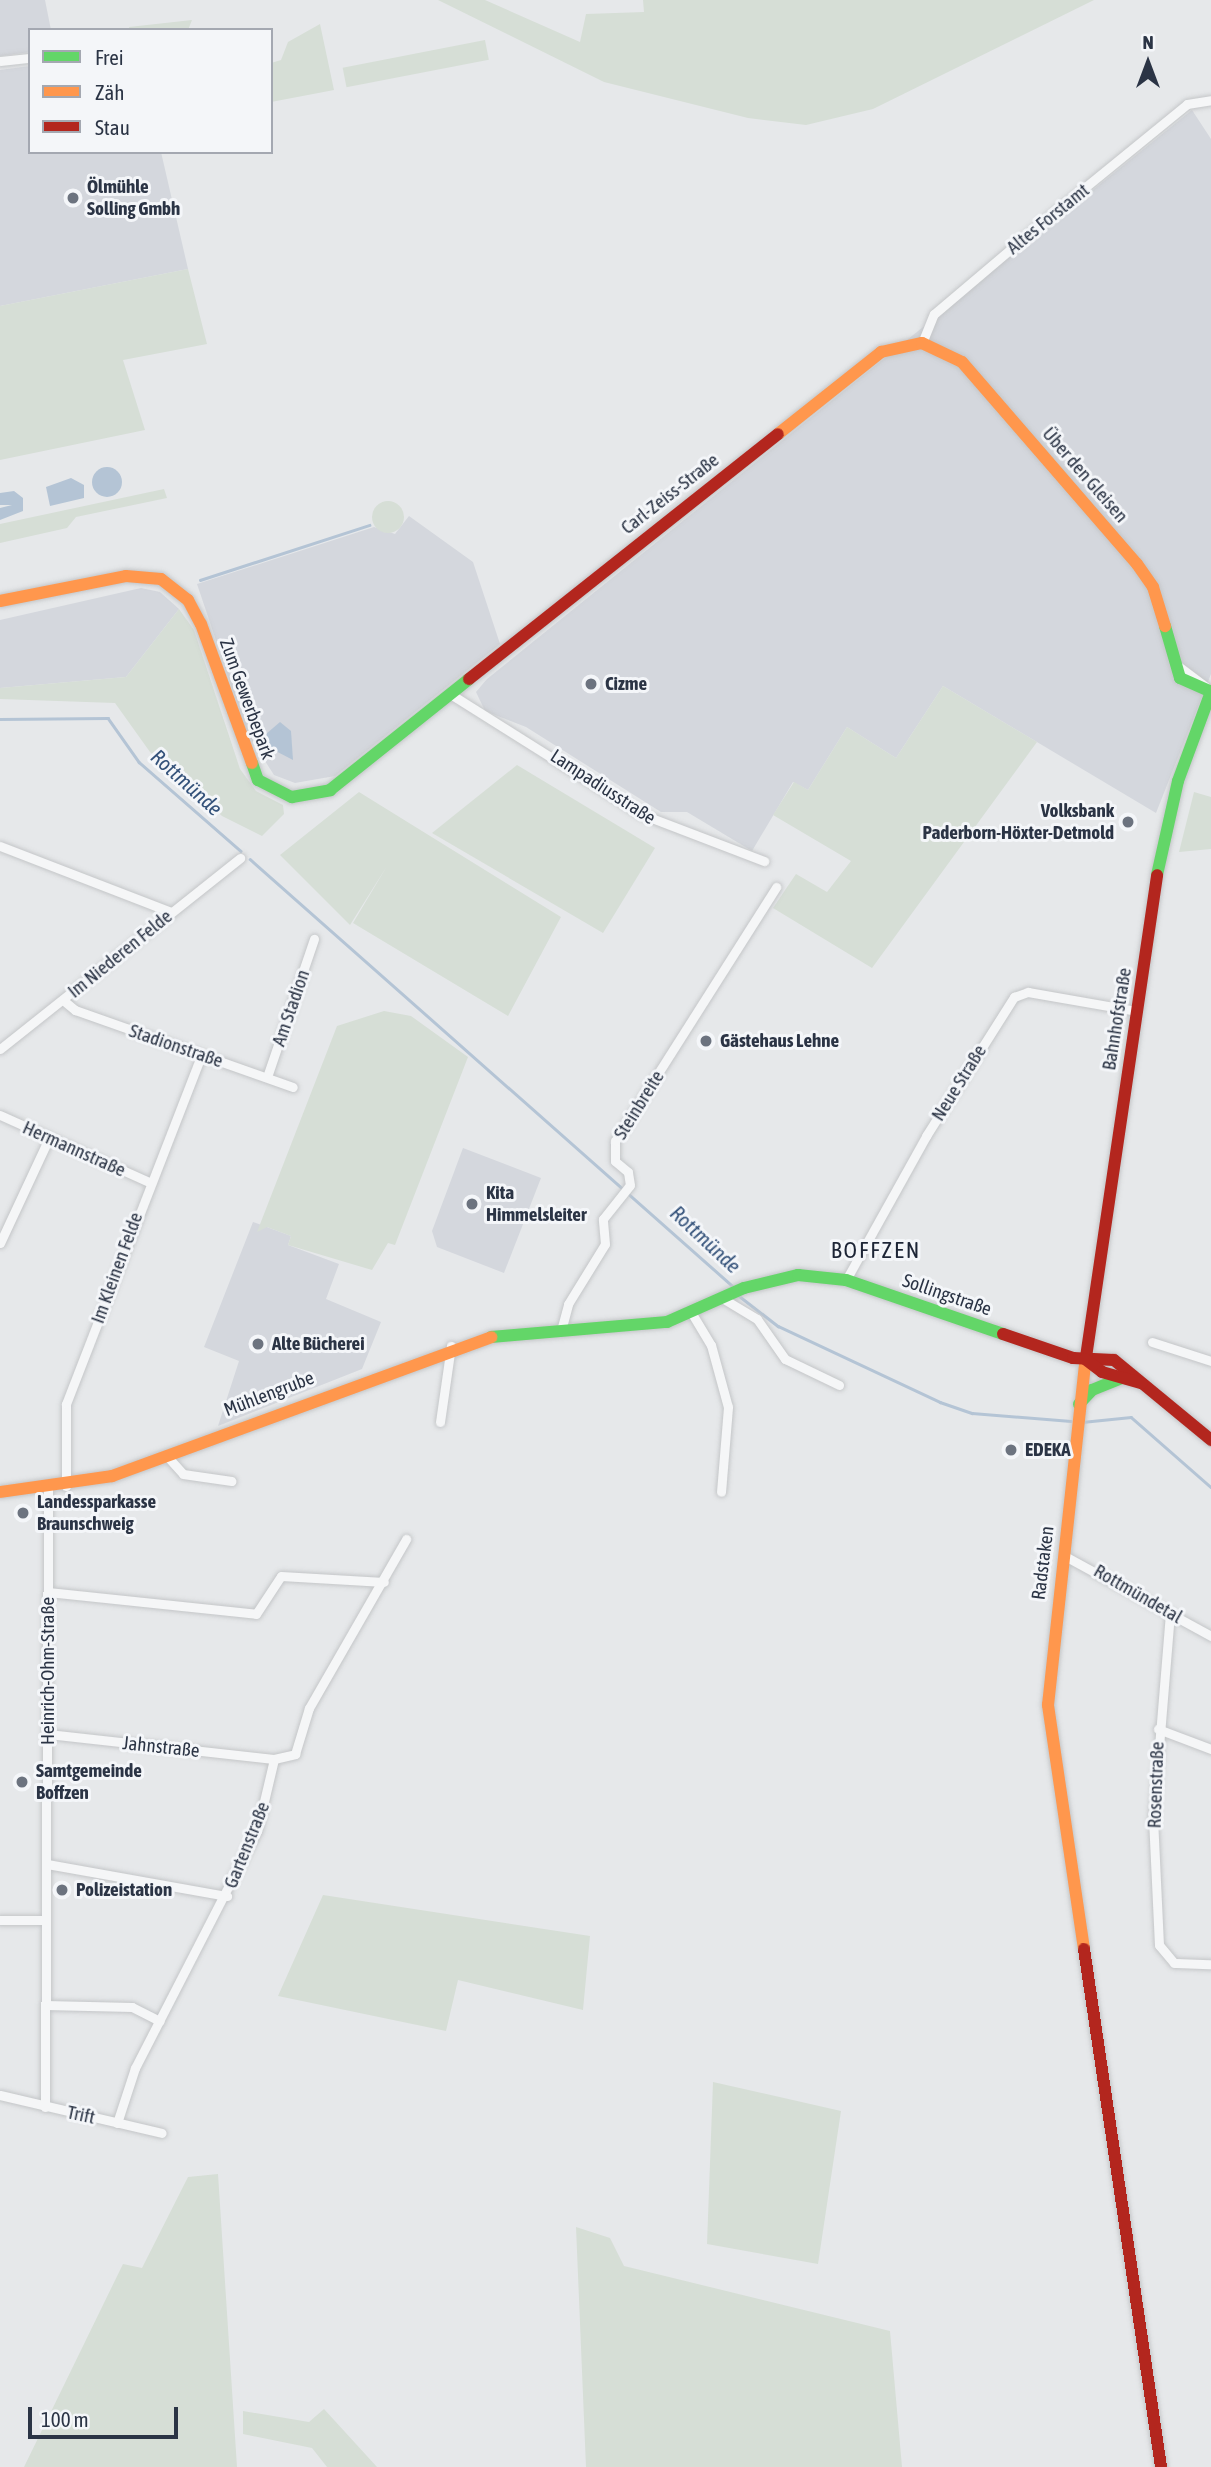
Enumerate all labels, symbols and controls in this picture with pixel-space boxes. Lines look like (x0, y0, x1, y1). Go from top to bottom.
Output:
legend (28, 28, 273, 154)
north arrow (1113, 28, 1183, 98)
text: N (1142, 31, 1154, 53)
text: Frei (95, 45, 124, 69)
text: Zäh (95, 80, 124, 104)
text: Stau (95, 115, 130, 139)
place label: Ölmühle Solling Gmbh (87, 176, 180, 220)
street label: Altes Forstamt (1002, 179, 1094, 259)
marker: Ölmühle Solling Gmbh (65, 190, 81, 206)
street label: Über den Gleisen (1037, 423, 1133, 527)
street label: Carl-Zeiss-Straße (617, 449, 723, 539)
street label: Zum Gewerbepark (215, 635, 279, 763)
place label: Cizme (605, 673, 647, 695)
marker: Cizme (583, 676, 599, 692)
water label: Rottmünde (146, 743, 228, 821)
street label: Lampadiusstraße (546, 745, 660, 829)
place label: Volksbank Paderborn-Höxter-Detmold (923, 800, 1114, 844)
marker: Volksbank Paderborn-Höxter-Detmold (1120, 814, 1136, 830)
street label: Im Niederen Felde (63, 905, 177, 1003)
street label: Bahnhofstraße (1098, 966, 1136, 1072)
street label: Am Stadion (267, 967, 315, 1049)
street label: Stadionstraße (126, 1019, 226, 1073)
place label: Gästehaus Lehne (720, 1030, 839, 1052)
marker: Gästehaus Lehne (698, 1033, 714, 1049)
street label: Neue Straße (927, 1041, 991, 1125)
street label: Steinbreite (609, 1066, 669, 1144)
street label: Hermannstraße (19, 1116, 129, 1182)
place label: Kita Himmelsleiter (486, 1182, 586, 1226)
marker: Kita Himmelsleiter (464, 1196, 480, 1212)
water label: Rottmünde (665, 1200, 747, 1278)
street label: Im Kleinen Felde (86, 1209, 148, 1327)
district label: BOFFZEN (832, 1236, 920, 1264)
street label: Sollingstraße (900, 1269, 994, 1321)
place label: Alte Bücherei (272, 1333, 365, 1355)
marker: Alte Bücherei (250, 1336, 266, 1352)
street label: Mühlengrube (221, 1366, 317, 1422)
place label: EDEKA (1025, 1439, 1070, 1461)
marker: EDEKA (1003, 1442, 1019, 1458)
place label: Landessparkasse Braunschweig (37, 1491, 156, 1535)
marker: Landessparkasse Braunschweig (15, 1505, 31, 1521)
street label: Radstaken (1027, 1525, 1059, 1601)
street label: Rottmündetal (1090, 1560, 1186, 1628)
street label: Heinrich-Ohm-Straße (37, 1597, 59, 1745)
street label: Jahnstraße (121, 1732, 201, 1762)
street label: Rosenstraße (1143, 1741, 1169, 1829)
place label: Samtgemeinde Boffzen (36, 1760, 142, 1804)
marker: Samtgemeinde Boffzen (14, 1774, 30, 1790)
street label: Gartenstraße (219, 1798, 275, 1892)
place label: Polizeistation (76, 1879, 172, 1901)
marker: Polizeistation (54, 1882, 70, 1898)
street label: Trift (65, 2101, 97, 2129)
scale bar (32, 2394, 182, 2438)
text: 100 m (41, 2407, 89, 2431)

